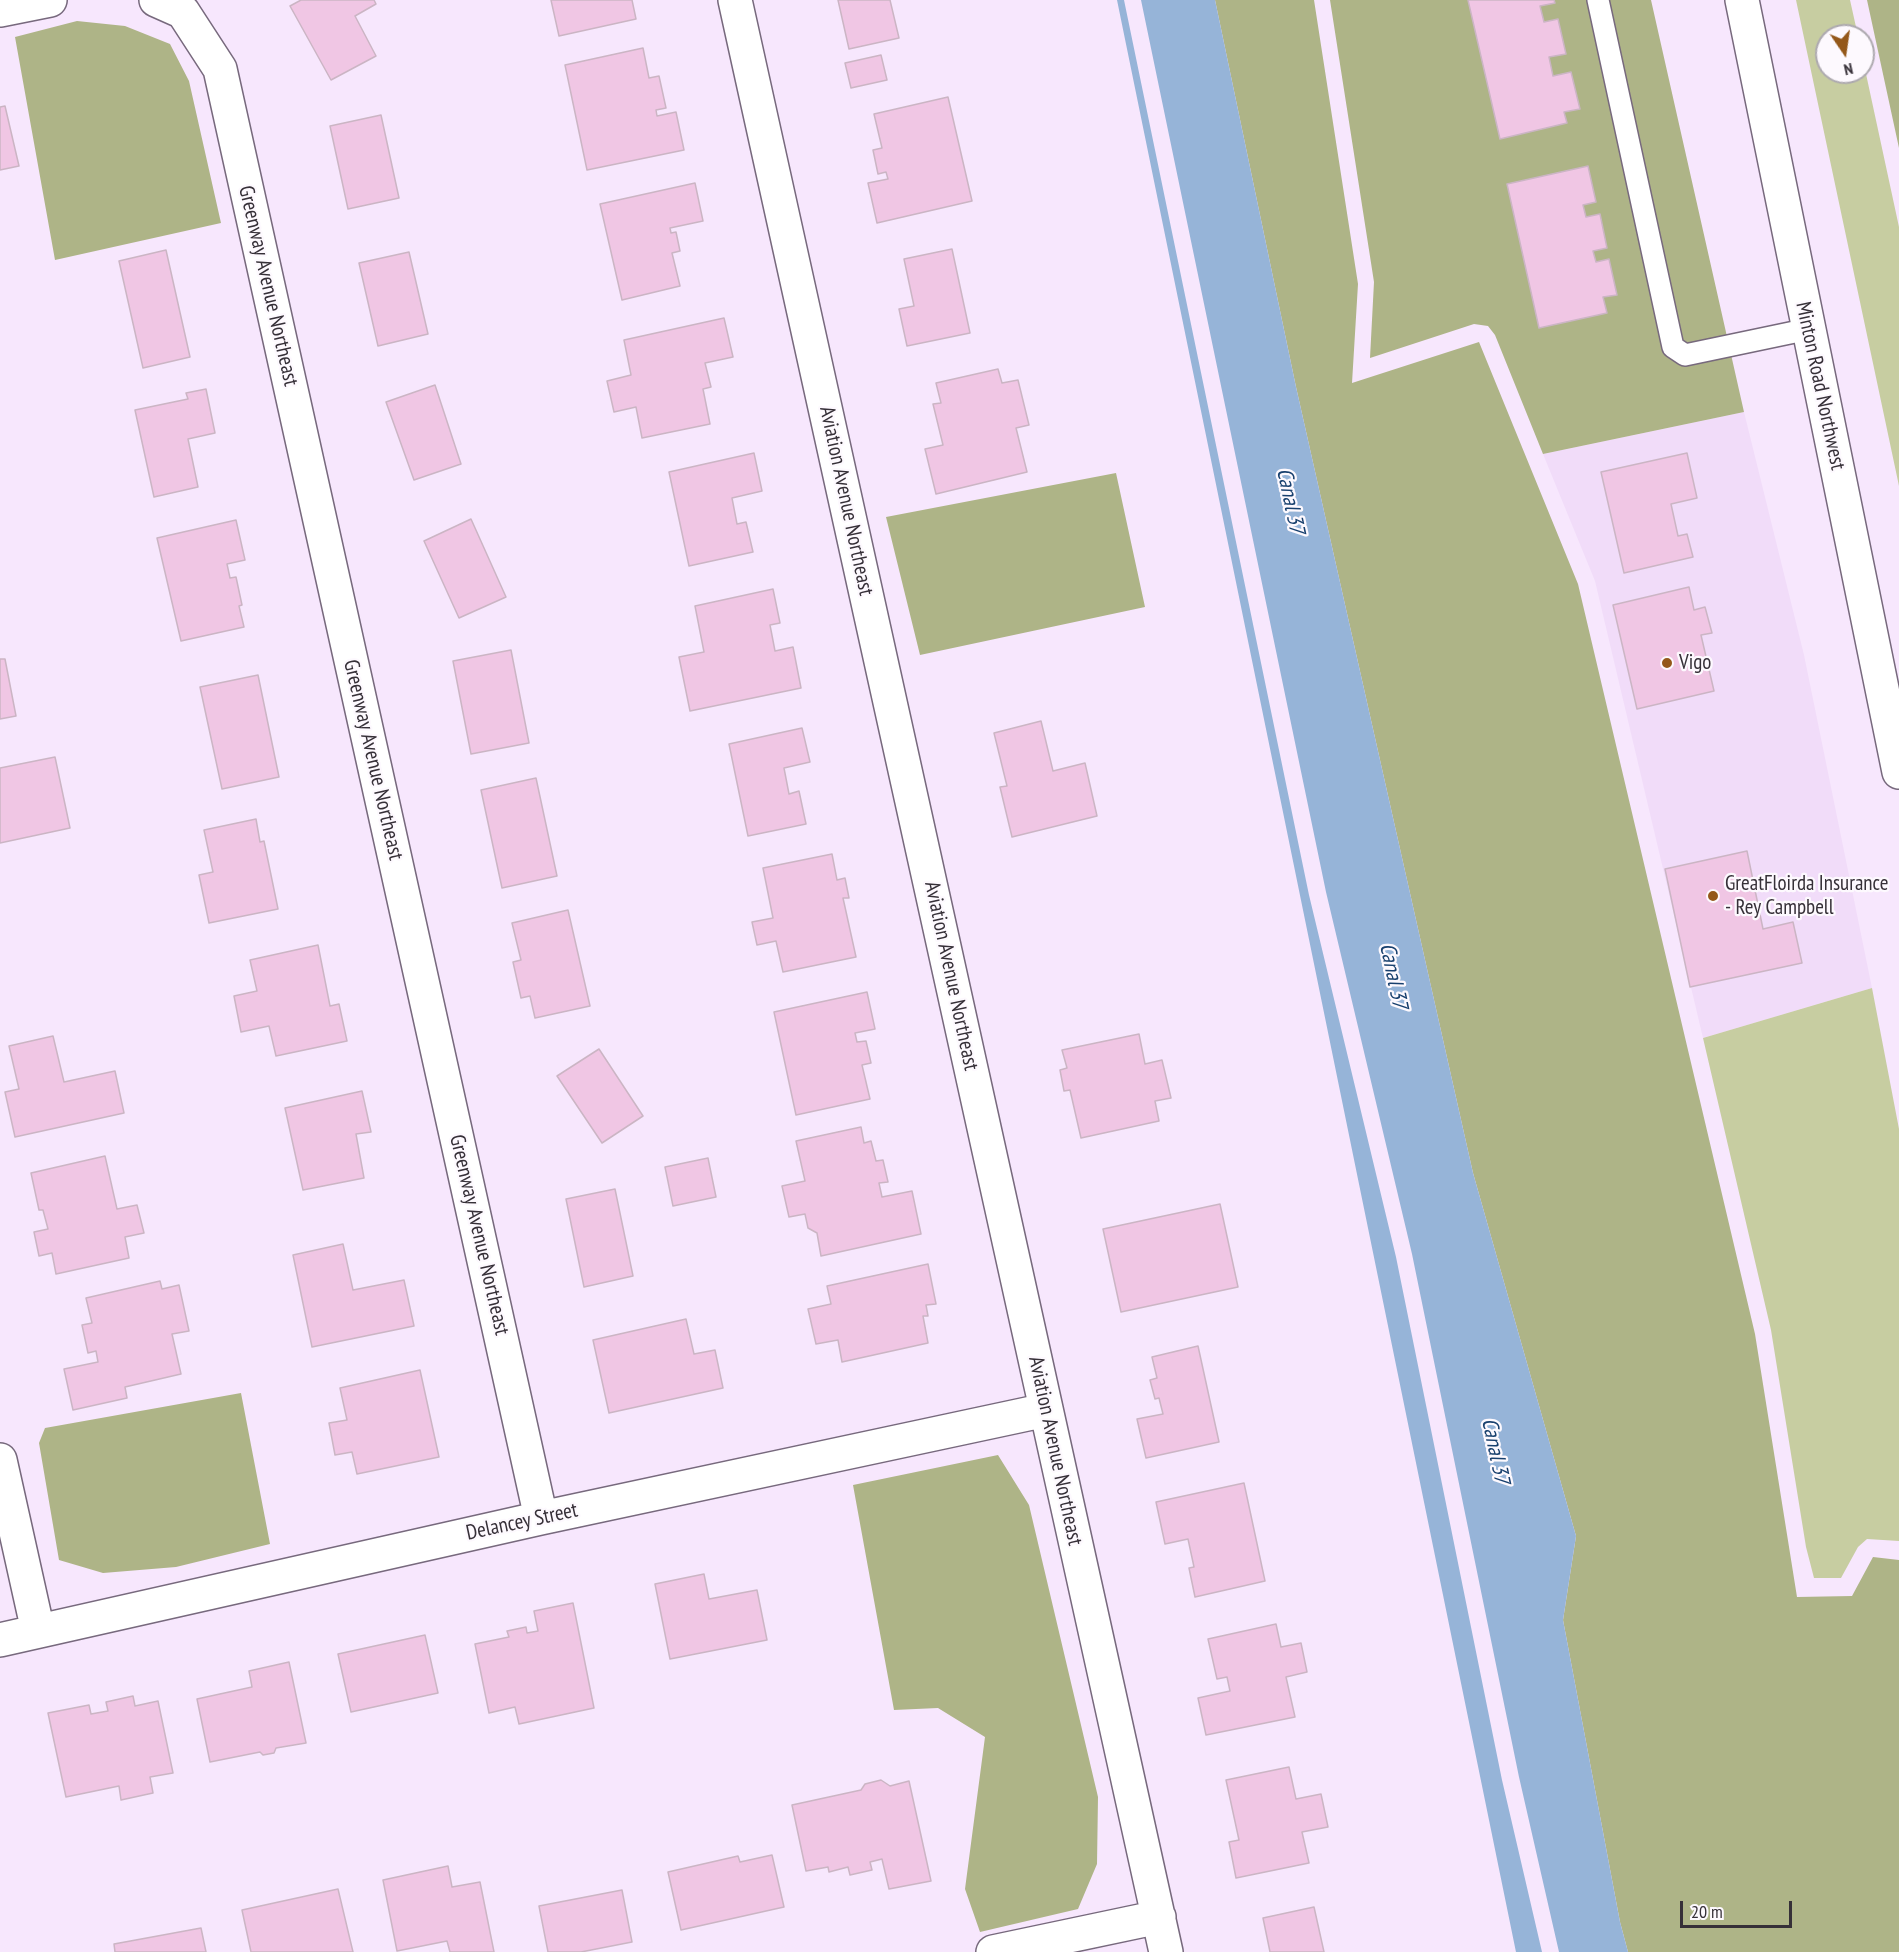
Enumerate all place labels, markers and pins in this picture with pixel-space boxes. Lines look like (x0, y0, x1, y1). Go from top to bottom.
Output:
place label: Vigo (1679, 650, 1711, 676)
marker: Vigo (1660, 656, 1674, 670)
place label: GreatFloirda Insurance - Rey Campbell (1725, 871, 1888, 921)
marker: GreatFloirda Insurance - Rey Campbell (1706, 889, 1720, 903)

